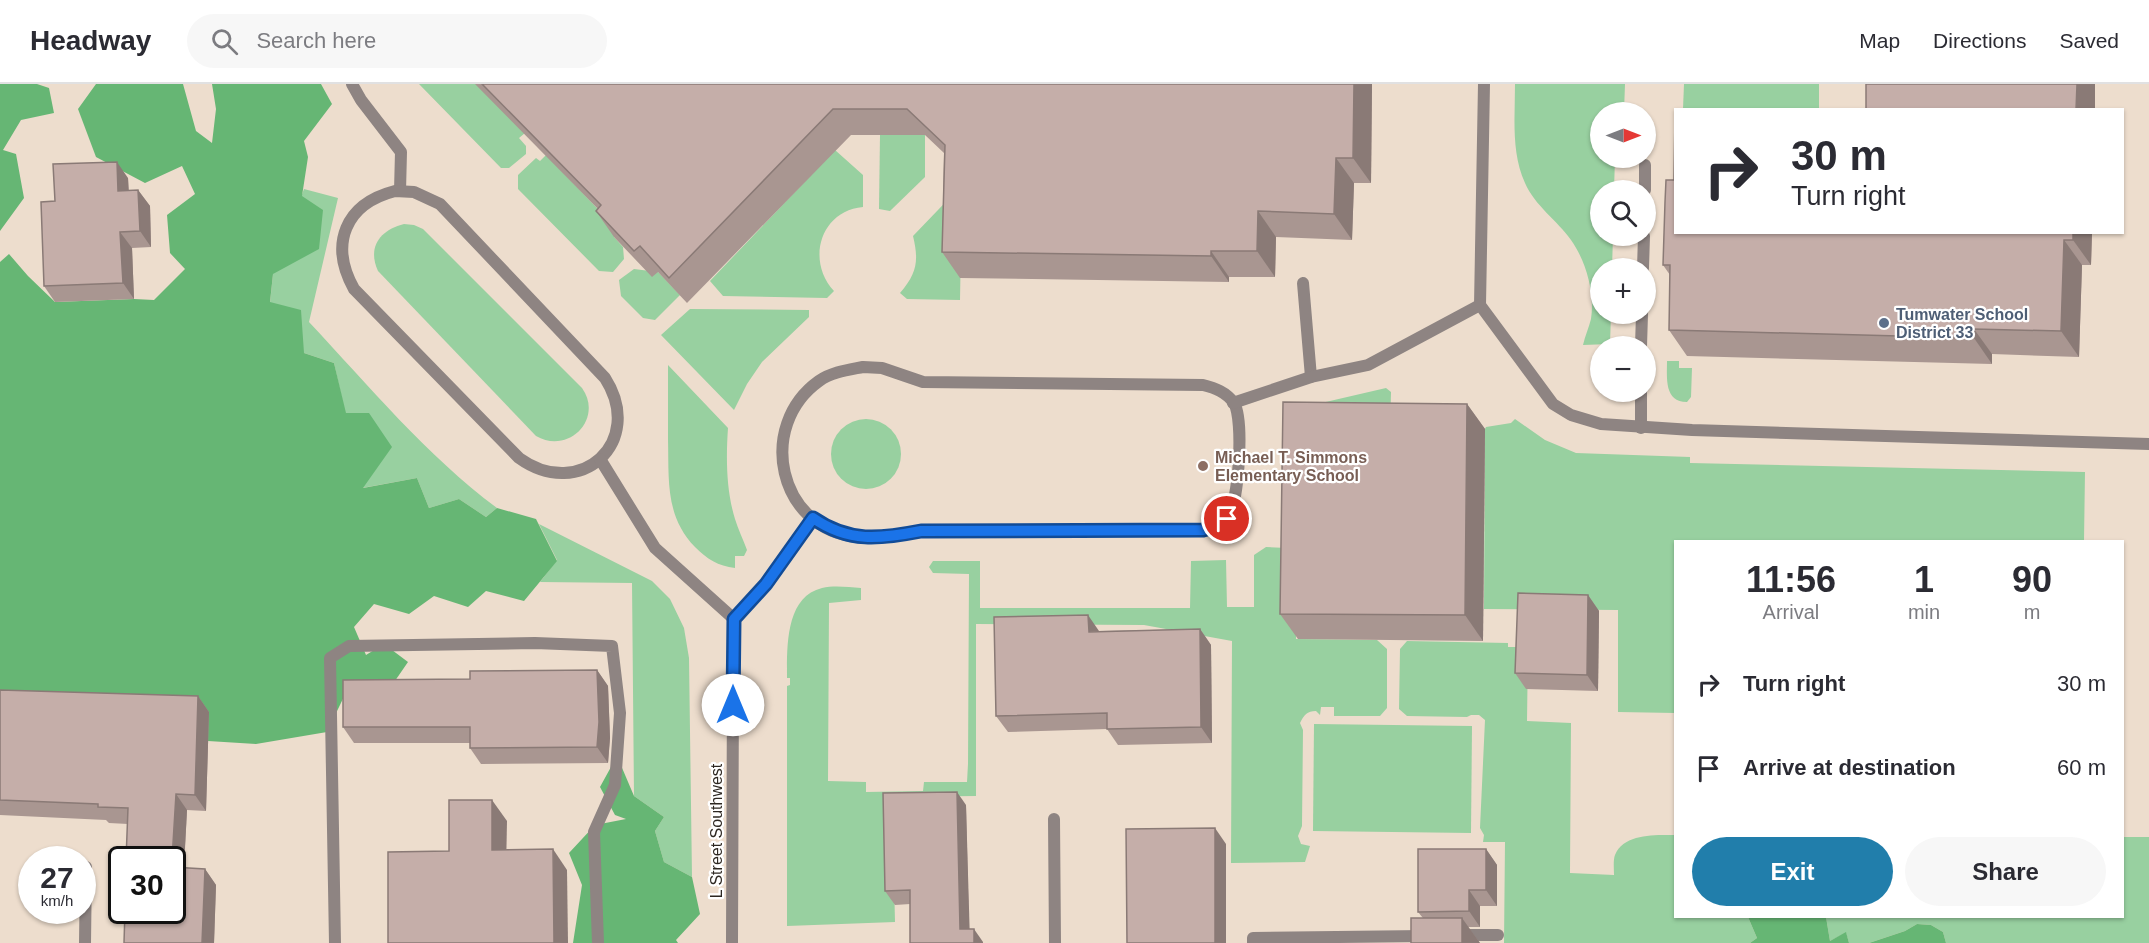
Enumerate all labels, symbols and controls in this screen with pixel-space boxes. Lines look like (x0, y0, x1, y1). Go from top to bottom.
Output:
search box (187, 14, 607, 68)
text: Headway (30, 25, 151, 56)
icon: search (208, 25, 241, 58)
text: Search here (256, 28, 376, 53)
text: Map (1859, 29, 1900, 52)
text: Directions (1933, 29, 2026, 52)
text: Saved (2059, 29, 2119, 52)
north arrow (1590, 102, 1656, 168)
map controls (1590, 102, 1656, 402)
icon: right (1692, 132, 1770, 210)
text: 30 m (1791, 132, 1887, 179)
button: search (1590, 180, 1656, 246)
text: Turn right (1791, 181, 1906, 211)
button: + (1590, 258, 1656, 324)
place label: Tumwater School District 33 (1896, 306, 2028, 341)
marker: Tumwater School District 33 (1877, 316, 1891, 330)
button: − (1590, 336, 1656, 402)
place label: Michael T. Simmons Elementary School (1215, 449, 1367, 484)
marker: Michael T. Simmons Elementary School (1196, 459, 1210, 473)
pin (1201, 493, 1252, 544)
icon: arrive (1210, 502, 1243, 535)
text: 11:56 (1746, 559, 1836, 600)
text: 1 (1914, 559, 1934, 600)
text: 90 (2012, 559, 2052, 600)
text: Arrival (1763, 601, 1819, 623)
text: min (1908, 601, 1940, 623)
text: m (2024, 601, 2040, 623)
icon: right (1692, 668, 1725, 701)
text: Turn right (1743, 671, 1845, 696)
text: 30 m (2057, 671, 2106, 696)
position arrow (701, 673, 765, 737)
icon: arrive (1692, 752, 1725, 785)
text: Arrive at destination (1743, 755, 1956, 780)
text: 60 m (2057, 755, 2106, 780)
street label: L Street Southwest (708, 763, 725, 898)
button: Exit (1692, 837, 1893, 906)
button: Share (1905, 837, 2106, 906)
speed limit sign: 30 (108, 846, 186, 924)
text: 27 (40, 861, 74, 894)
text: km/h (41, 892, 73, 909)

